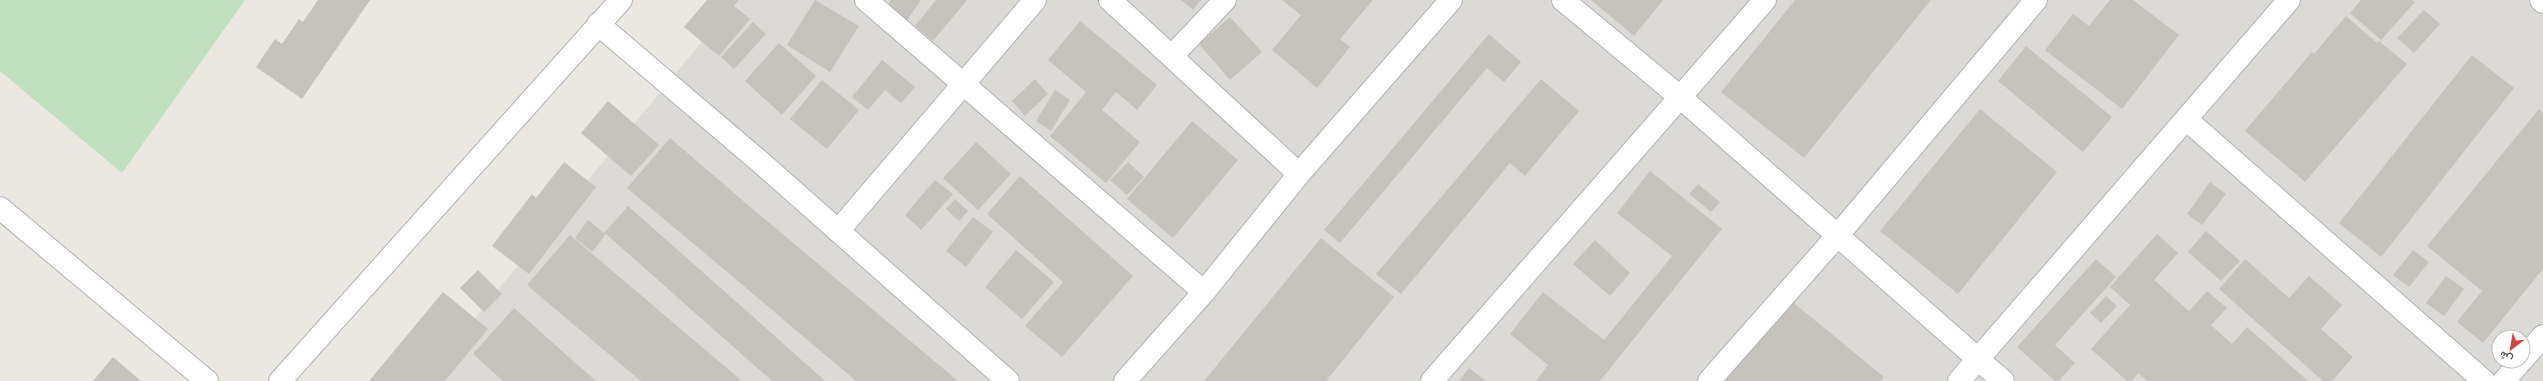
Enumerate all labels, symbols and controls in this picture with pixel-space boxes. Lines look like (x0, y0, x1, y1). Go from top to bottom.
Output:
north arrow (2491, 329, 2531, 369)
text: ش (2497, 347, 2516, 367)

